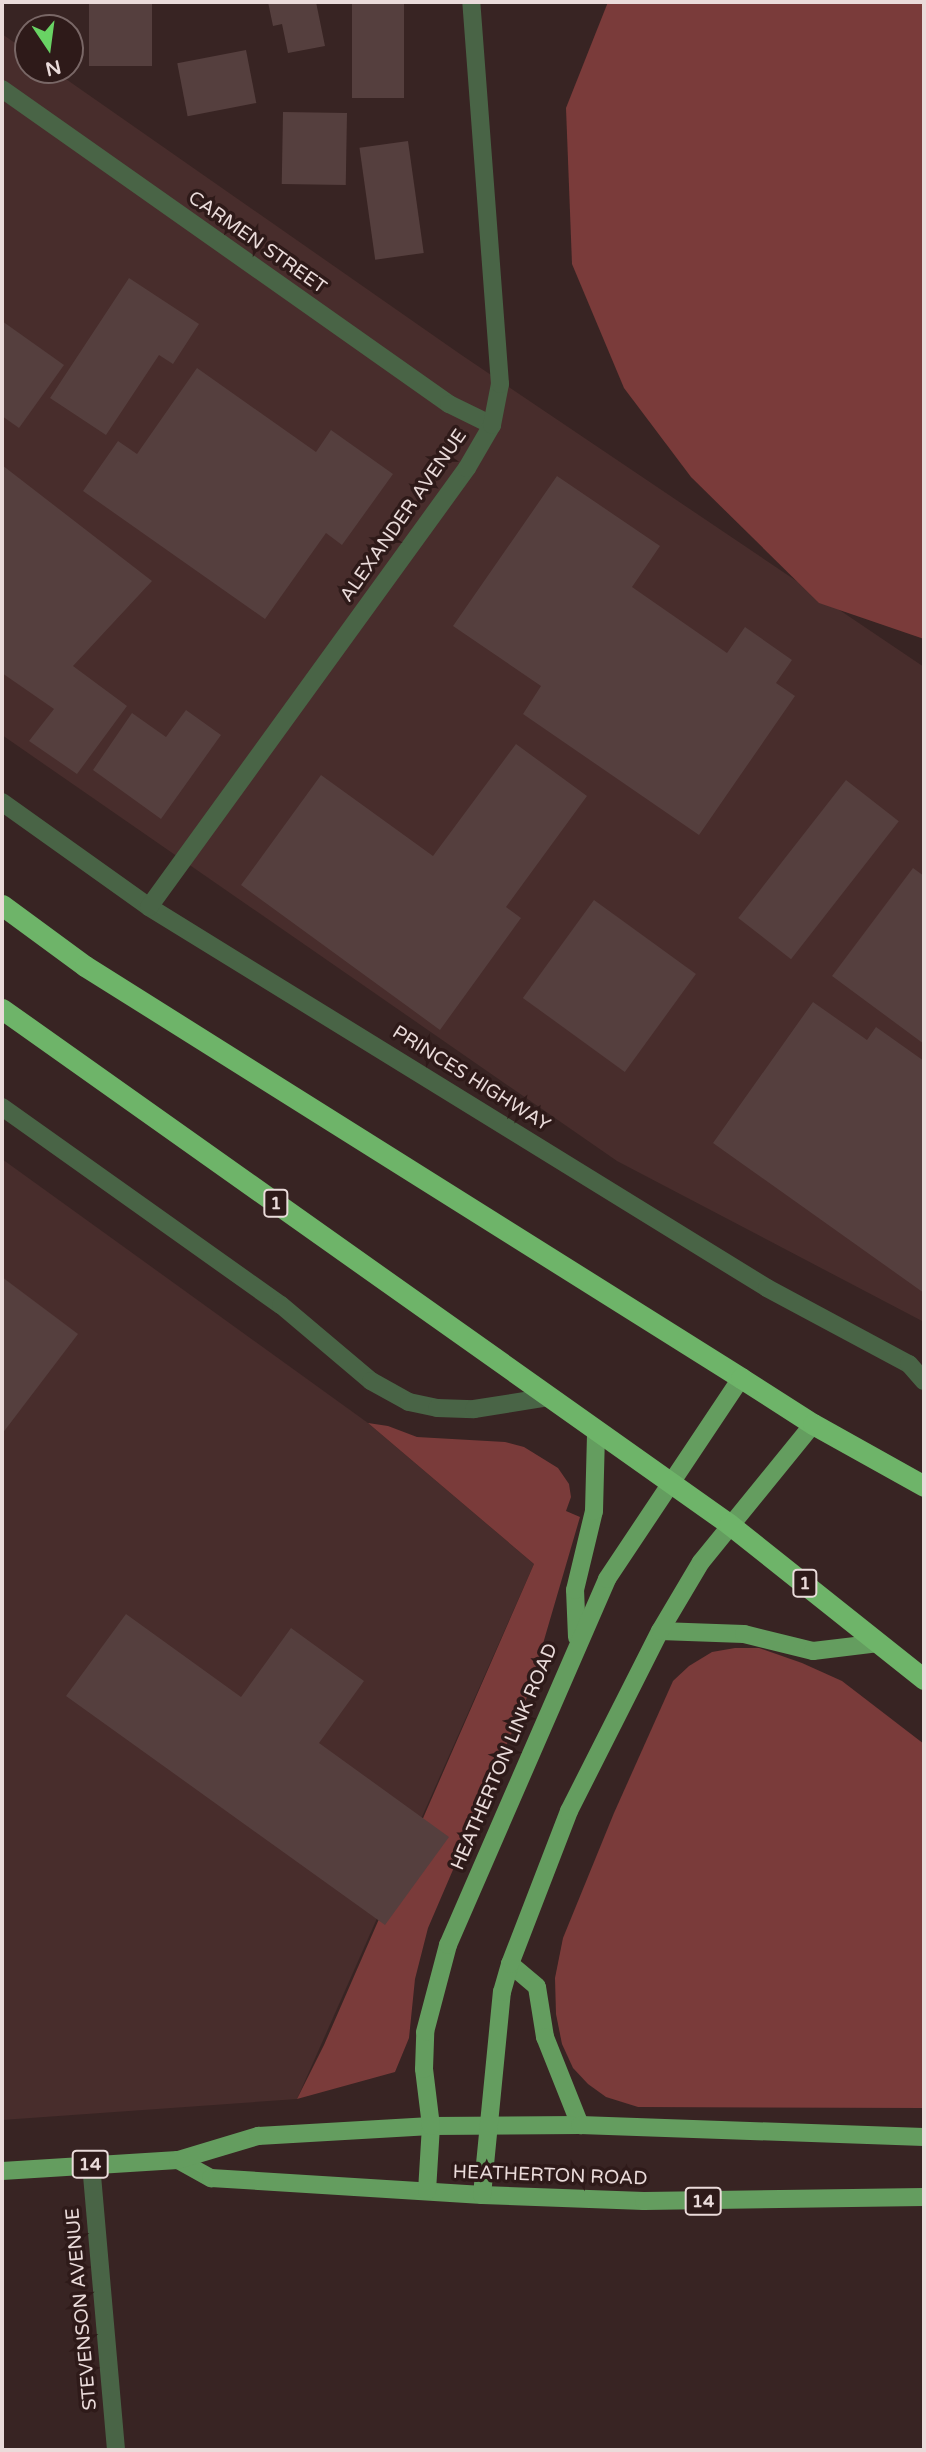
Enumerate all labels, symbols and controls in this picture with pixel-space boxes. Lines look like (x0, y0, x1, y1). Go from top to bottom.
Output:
north arrow (14, 14, 84, 84)
text: N (43, 55, 63, 80)
street label: CARMEN STREET (183, 187, 331, 299)
street label: ALEXANDER AVENUE (336, 425, 472, 607)
street label: PRINCES HIGHWAY (388, 1021, 554, 1137)
road number: 1 (262, 1188, 290, 1218)
road number: 1 (791, 1568, 819, 1598)
street label: HEATHERTON LINK ROAD (447, 1640, 563, 1874)
road number: 14 (71, 2150, 109, 2178)
street label: HEATHERTON ROAD (452, 2161, 648, 2191)
road number: 14 (684, 2186, 722, 2216)
street label: STEVENSON AVENUE (62, 2207, 102, 2411)

